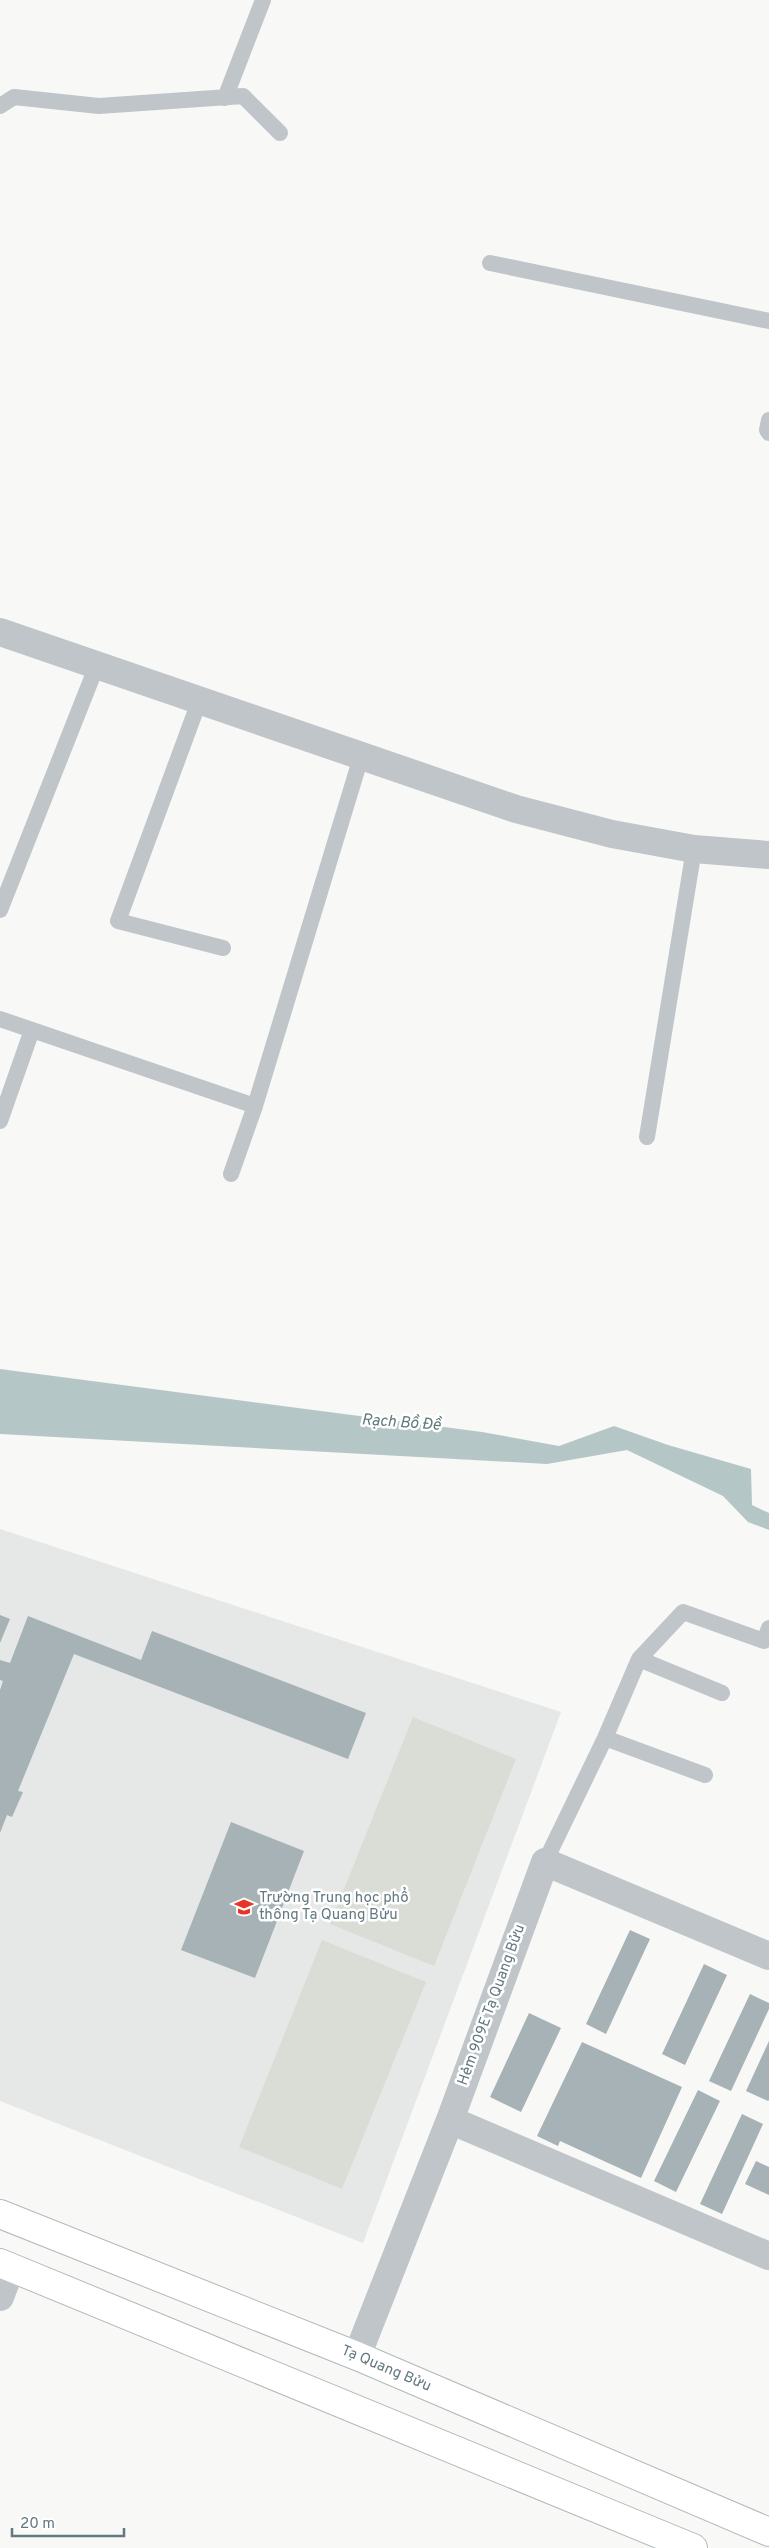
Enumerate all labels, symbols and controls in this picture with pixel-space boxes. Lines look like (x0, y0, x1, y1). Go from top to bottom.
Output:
water label: Rạch Bồ Đề (361, 1408, 443, 1436)
place label: Trường Trung học phổ thông Tạ Quang Bửu (259, 1887, 409, 1925)
school or university icon: Trường Trung học phổ thông Tạ Quang Bửu (233, 1896, 255, 1918)
street label: Hẻm 909E Tạ Quang Bửu (454, 1922, 530, 2088)
street label: Tạ Quang Bửu (338, 2341, 434, 2396)
scale bar (12, 2506, 125, 2538)
text: 20 m (20, 2515, 55, 2534)

